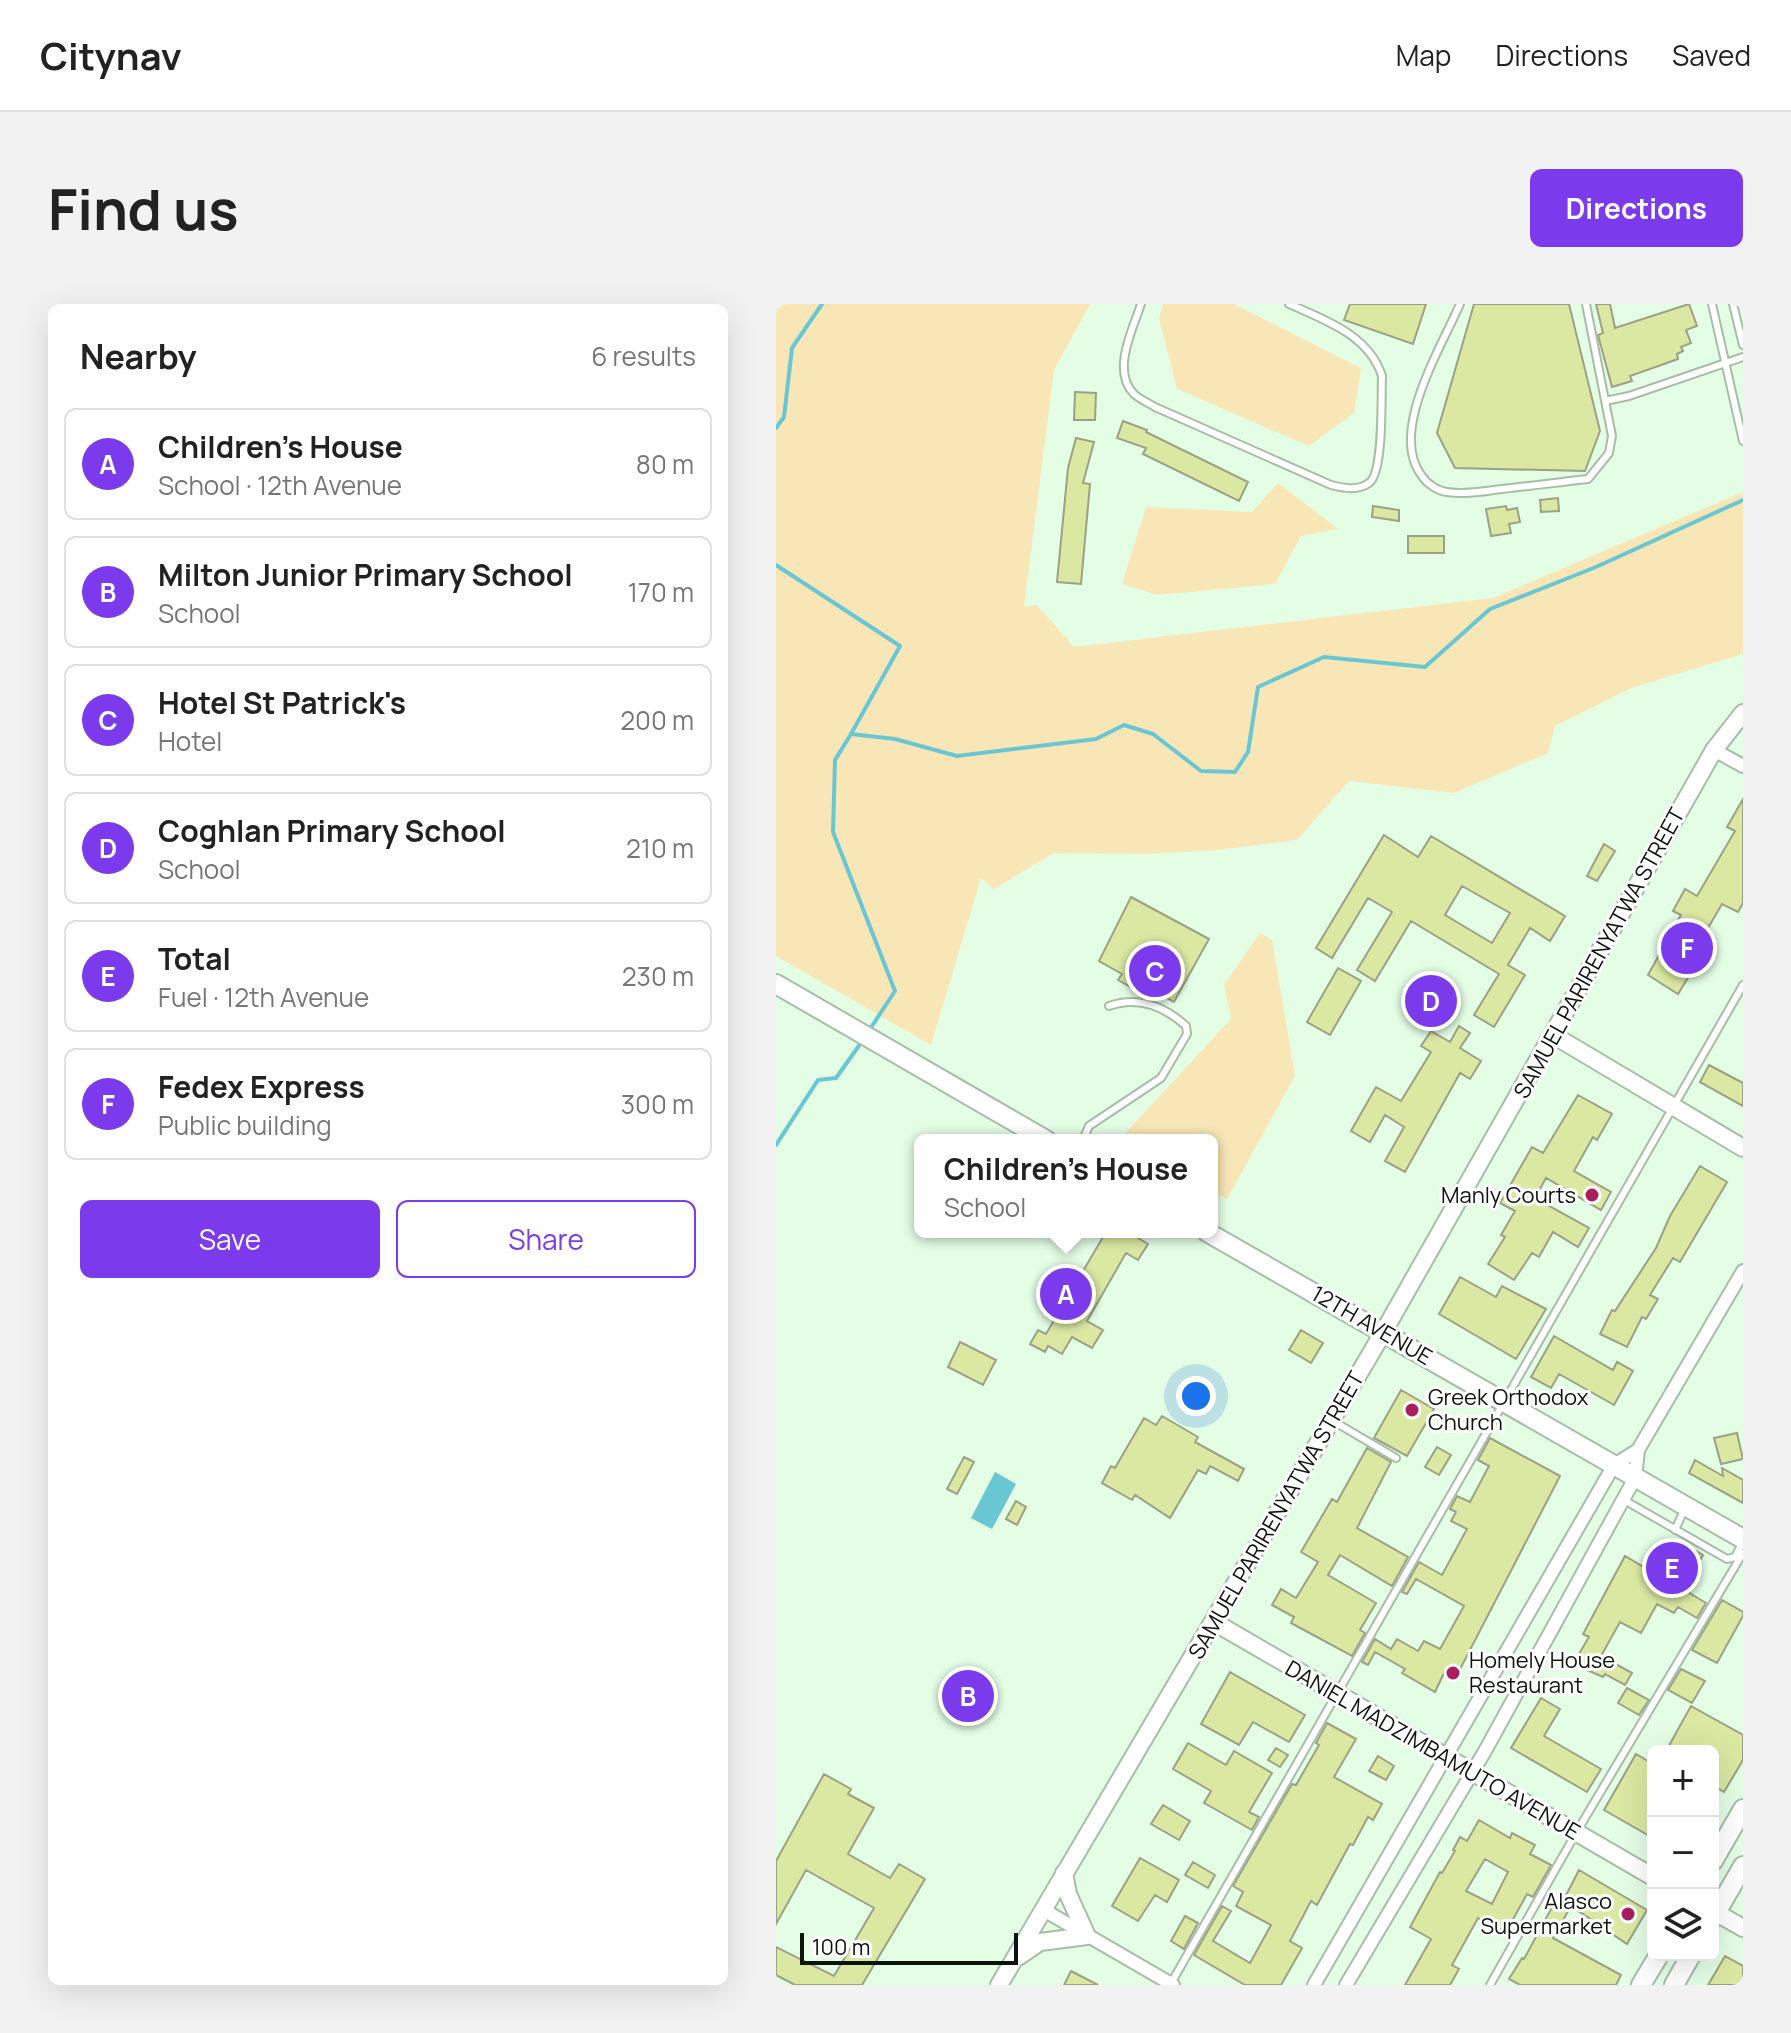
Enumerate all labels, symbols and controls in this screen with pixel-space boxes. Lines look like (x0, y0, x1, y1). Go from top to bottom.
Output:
text: Citynav (40, 29, 182, 81)
text: Map (1396, 36, 1451, 74)
text: Directions (1495, 36, 1628, 74)
text: Saved (1672, 36, 1751, 74)
button: Directions (1530, 169, 1743, 247)
text: Find us (48, 170, 239, 247)
text: Nearby (80, 333, 196, 379)
text: 6 results (591, 338, 696, 374)
text: Children's House (158, 426, 403, 467)
text: A (99, 446, 117, 482)
text: 80 m (636, 446, 694, 482)
text: School · 12th Avenue (158, 467, 402, 503)
text: Milton Junior Primary School (158, 554, 573, 595)
text: B (100, 574, 116, 610)
text: 170 m (628, 574, 694, 610)
text: School (158, 595, 241, 631)
text: Hotel St Patrick's (158, 682, 406, 723)
text: C (98, 702, 118, 738)
text: 200 m (620, 702, 694, 738)
text: Hotel (158, 723, 222, 759)
street label: SAMUEL PARIRENYATWA STREET (1506, 802, 1692, 1104)
text: Coghlan Primary School (158, 810, 506, 851)
text: D (99, 830, 117, 866)
text: 210 m (626, 830, 694, 866)
text: School (158, 851, 241, 887)
pin: F (1661, 918, 1713, 978)
text: Total (158, 938, 231, 979)
pin: C (1129, 941, 1181, 1001)
text: E (100, 958, 116, 994)
text: 230 m (622, 958, 694, 994)
pin: D (1405, 971, 1457, 1031)
text: Fuel · 12th Avenue (158, 979, 369, 1015)
text: Fedex Express (158, 1066, 365, 1107)
text: F (101, 1086, 115, 1122)
text: 300 m (621, 1086, 694, 1122)
text: Public building (158, 1107, 332, 1143)
popup (914, 1134, 1218, 1238)
text: Children's House (944, 1148, 1188, 1189)
place label: Manly Courts (1441, 1180, 1576, 1210)
marker: Manly Courts (1583, 1186, 1601, 1204)
text: School (944, 1189, 1026, 1225)
button: Save (80, 1200, 380, 1278)
button: Share (396, 1200, 696, 1278)
pin: A (1040, 1264, 1092, 1324)
street label: 12TH AVENUE (1306, 1278, 1438, 1372)
street label: SAMUEL PARIRENYATWA STREET (1181, 1366, 1371, 1664)
your location (1176, 1376, 1216, 1416)
place label: Greek Orthodox Church (1428, 1382, 1589, 1437)
marker: Greek Orthodox Church (1403, 1401, 1421, 1419)
pin: E (1646, 1538, 1698, 1598)
place label: Homely House Restaurant (1469, 1645, 1615, 1700)
street label: DANIEL MADZIMBAMUTO AVENUE (1280, 1653, 1586, 1847)
marker: Homely House Restaurant (1444, 1664, 1462, 1682)
pin: B (942, 1666, 994, 1726)
map controls (1647, 1745, 1719, 1961)
button: + (1647, 1745, 1719, 1817)
button: − (1647, 1817, 1719, 1889)
place label: Alasco Supermarket (1480, 1886, 1612, 1941)
button: layers (1647, 1889, 1719, 1961)
marker: Alasco Supermarket (1619, 1905, 1637, 1923)
scale bar (800, 1929, 1018, 1965)
text: 100 m (812, 1932, 870, 1962)

